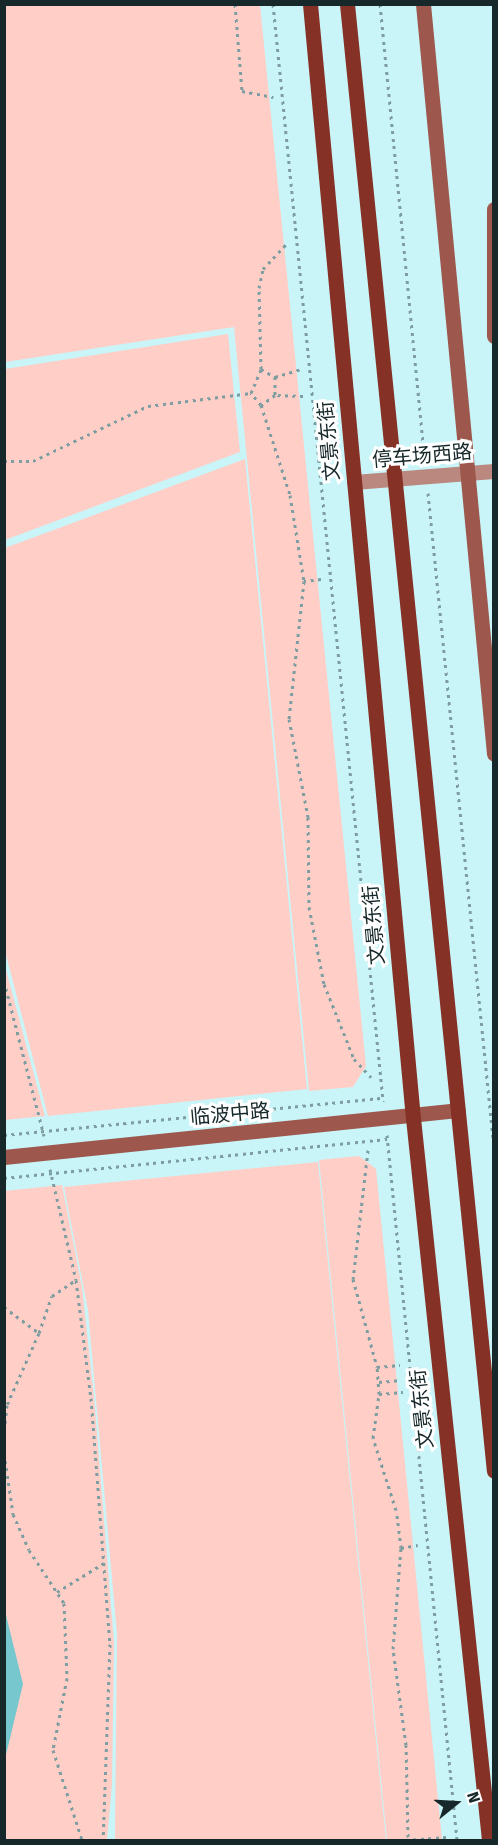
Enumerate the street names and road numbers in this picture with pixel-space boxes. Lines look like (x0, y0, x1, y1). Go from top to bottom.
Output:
street label: 文景东街 (314, 400, 344, 482)
street label: 停车场西路 (371, 440, 473, 472)
street label: 文景东街 (359, 884, 389, 966)
street label: 临波中路 (189, 1099, 271, 1129)
street label: 文景东街 (406, 1368, 438, 1450)

